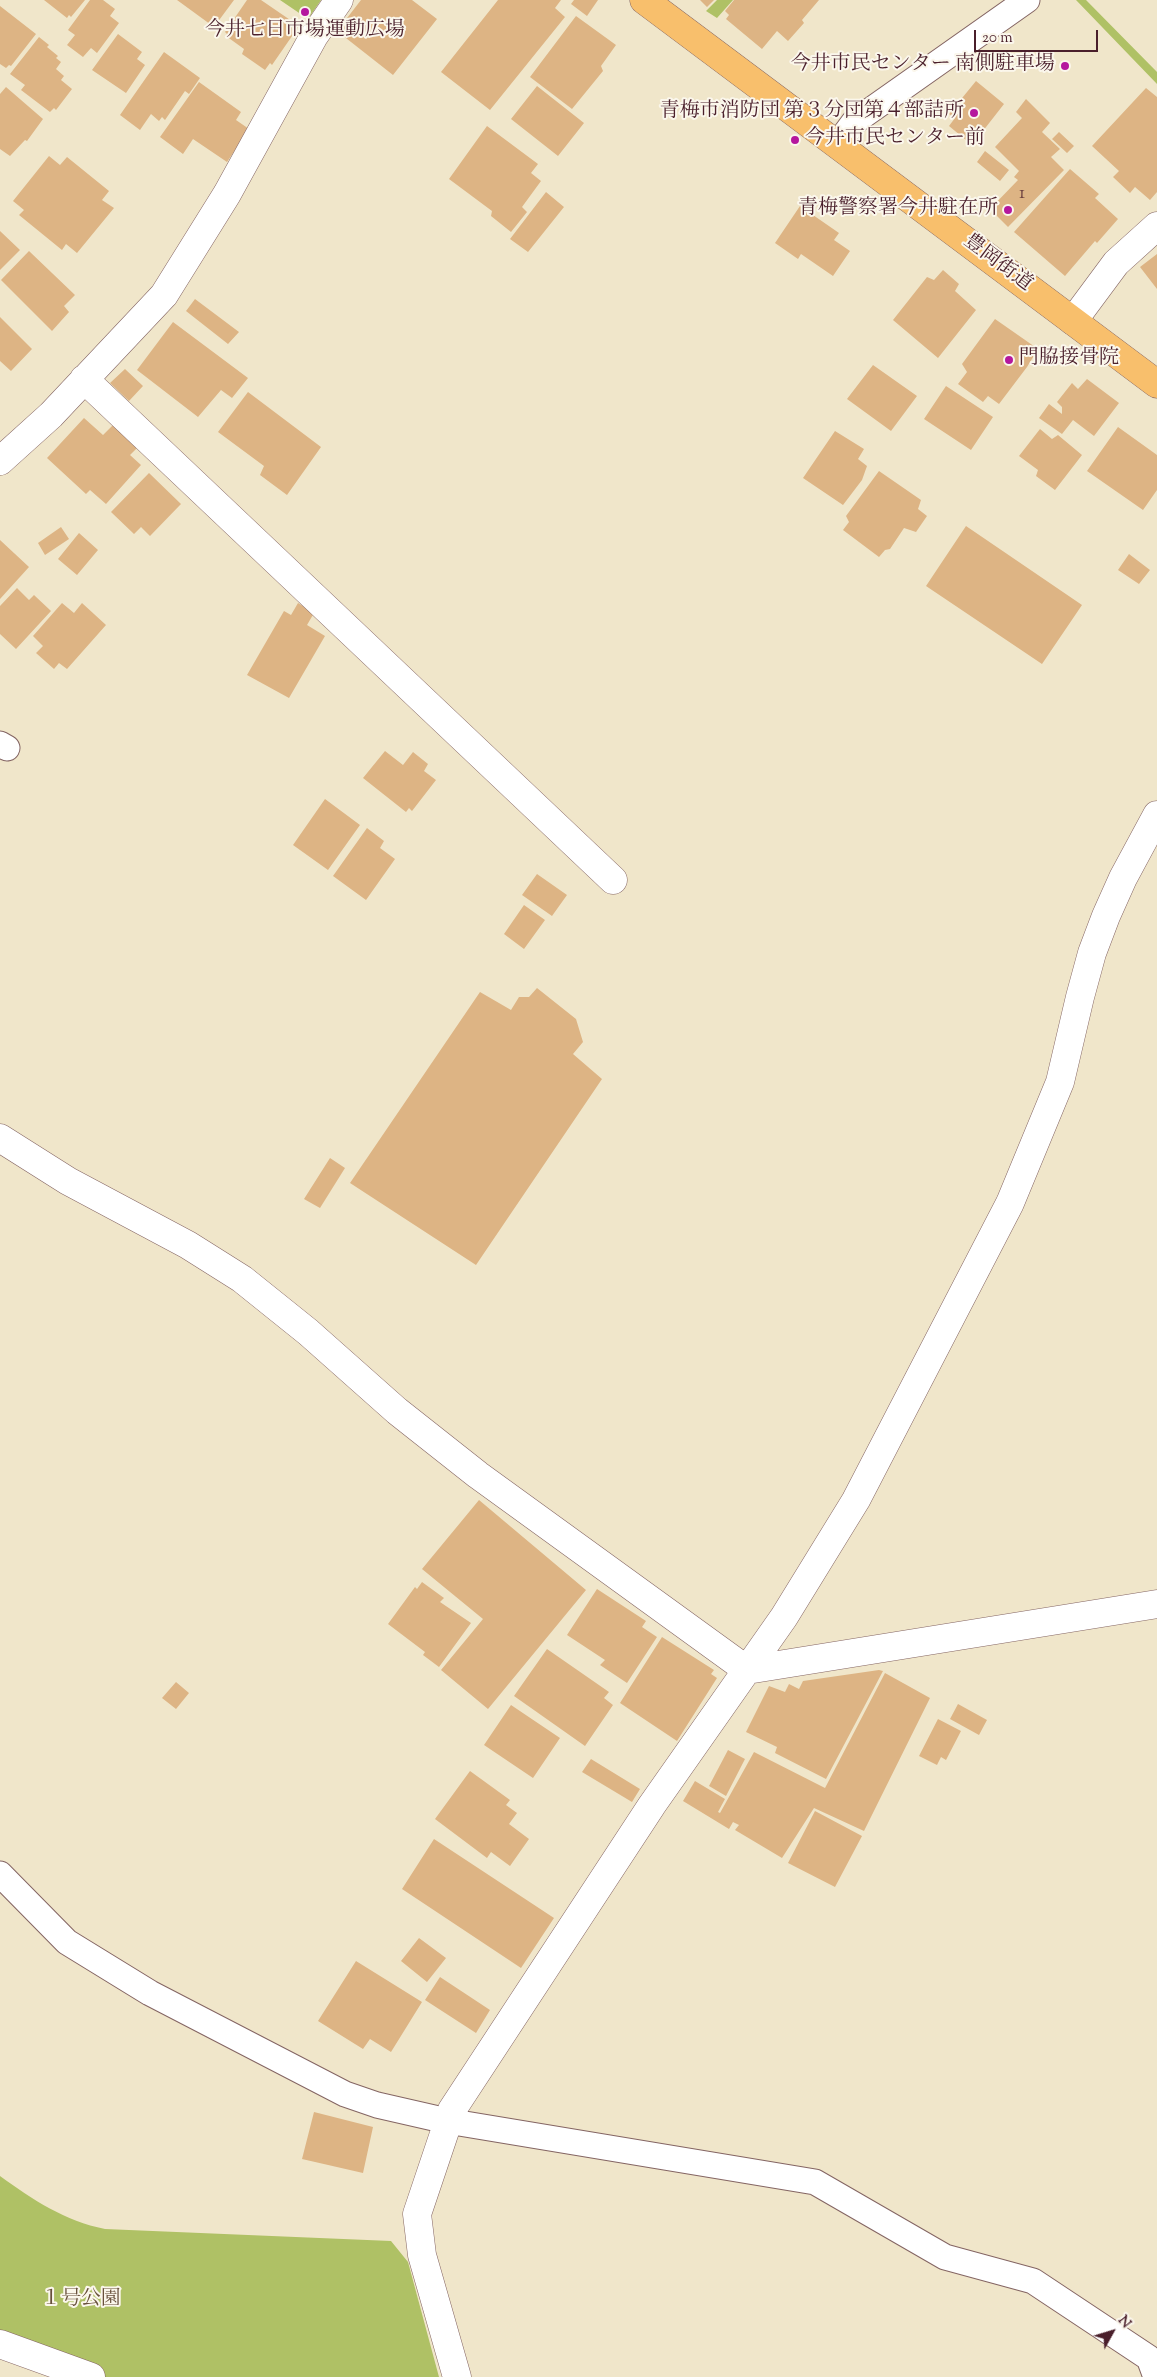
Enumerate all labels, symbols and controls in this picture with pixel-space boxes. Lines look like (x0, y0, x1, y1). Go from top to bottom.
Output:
marker: 今井七日市場運動広場 (299, 6, 311, 18)
place label: 今井七日市場運動広場 (205, 20, 405, 44)
scale bar (977, 20, 1101, 52)
text: 20 m (982, 28, 1013, 49)
place label: 今井市民センター 南側駐車場 (791, 54, 1055, 78)
marker: 今井市民センター 南側駐車場 (1059, 60, 1071, 72)
place label: 青梅市消防団 第３分団第４部詰所 (660, 101, 964, 125)
marker: 青梅市消防団 第３分団第４部詰所 (968, 107, 980, 119)
place label: 今井市民センター前 (805, 128, 985, 152)
marker: 今井市民センター前 (789, 134, 801, 146)
house number: 1 (1019, 184, 1025, 206)
place label: 青梅警察署今井駐在所 (798, 198, 998, 222)
marker: 青梅警察署今井駐在所 (1002, 204, 1014, 216)
street label: 豊岡街道 (958, 230, 1036, 298)
place label: 門脇接骨院 (1019, 348, 1119, 372)
marker: 門脇接骨院 (1003, 354, 1015, 366)
park label: １号公園 (41, 2289, 121, 2313)
north arrow (1087, 2307, 1137, 2357)
text: N (1112, 2312, 1135, 2333)

